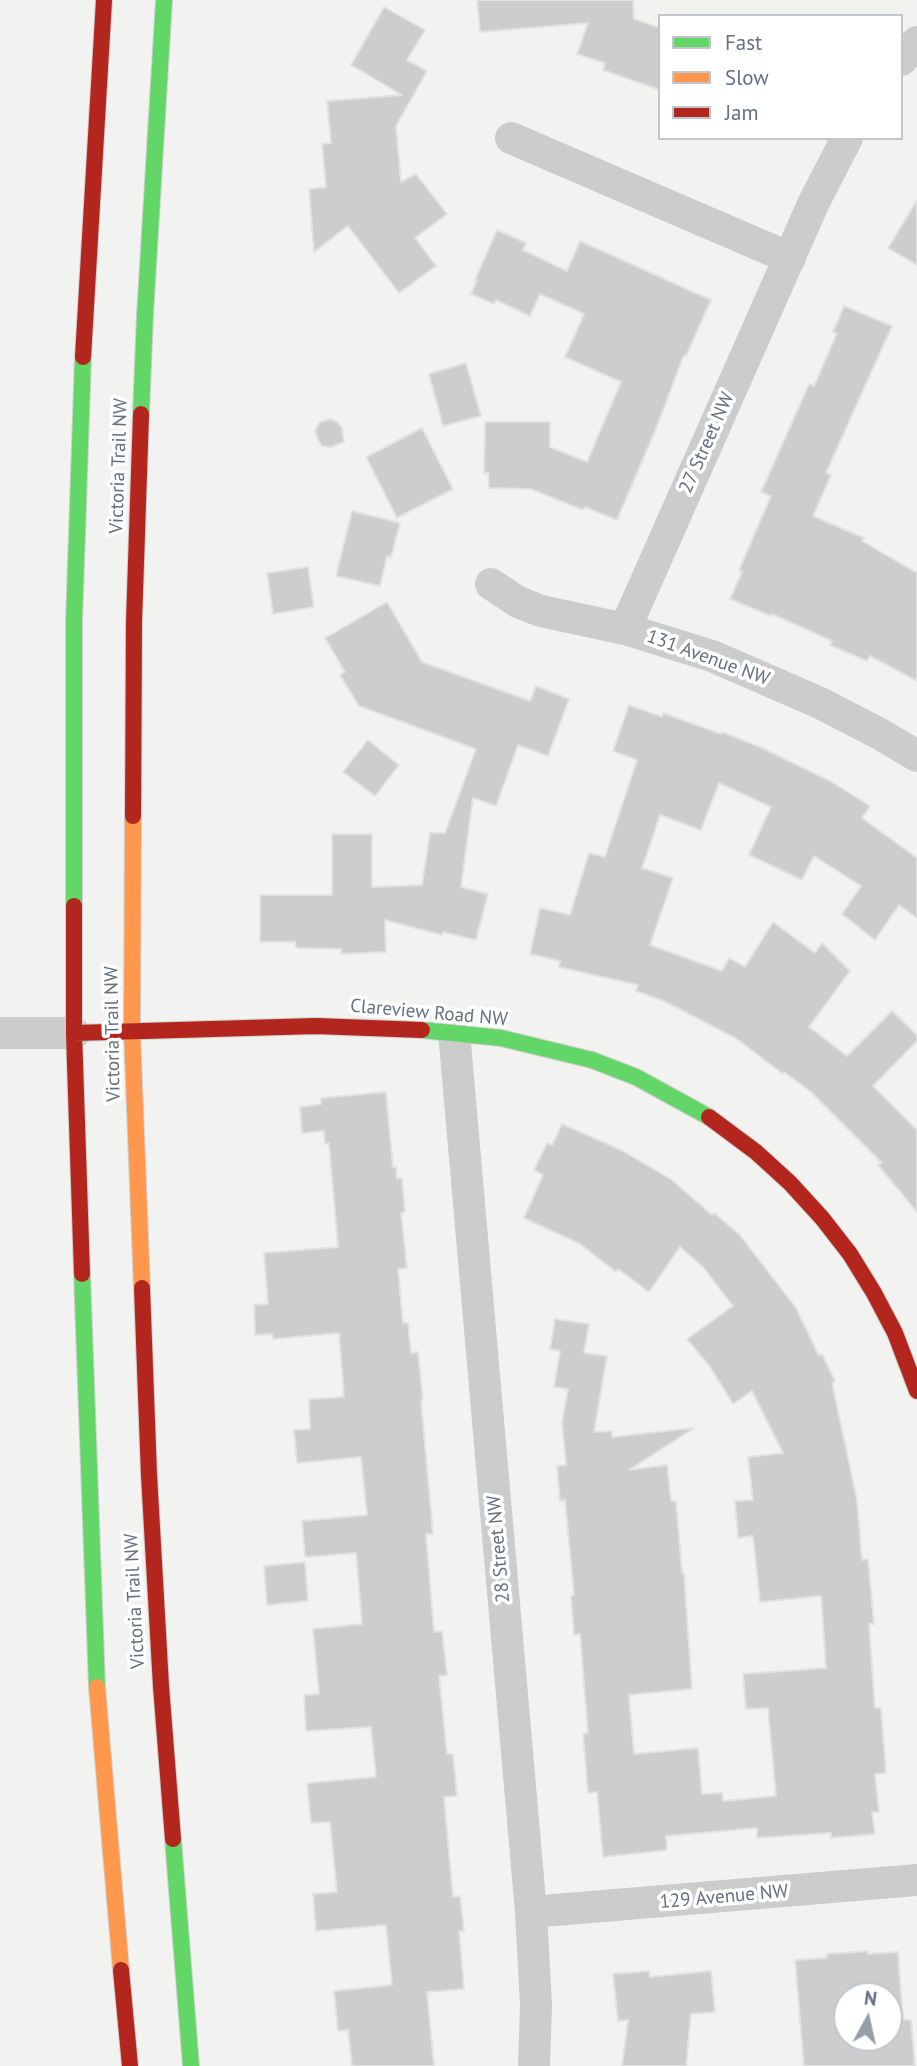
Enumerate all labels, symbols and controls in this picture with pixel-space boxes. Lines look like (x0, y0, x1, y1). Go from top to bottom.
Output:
legend (658, 14, 903, 140)
text: Fast (725, 29, 762, 56)
text: Slow (725, 64, 769, 91)
text: Jam (725, 99, 759, 126)
street label: 27 Street NW (675, 389, 739, 497)
street label: Victoria Trail NW (105, 398, 133, 534)
street label: 131 Avenue NW (643, 625, 773, 691)
street label: Victoria Trail NW (100, 966, 126, 1102)
street label: Clareview Road NW (349, 995, 509, 1031)
street label: 28 Street NW (483, 1494, 515, 1604)
street label: Victoria Trail NW (120, 1533, 150, 1669)
street label: 129 Avenue NW (659, 1880, 789, 1914)
north arrow (833, 1982, 903, 2052)
text: N (863, 1985, 878, 2011)

